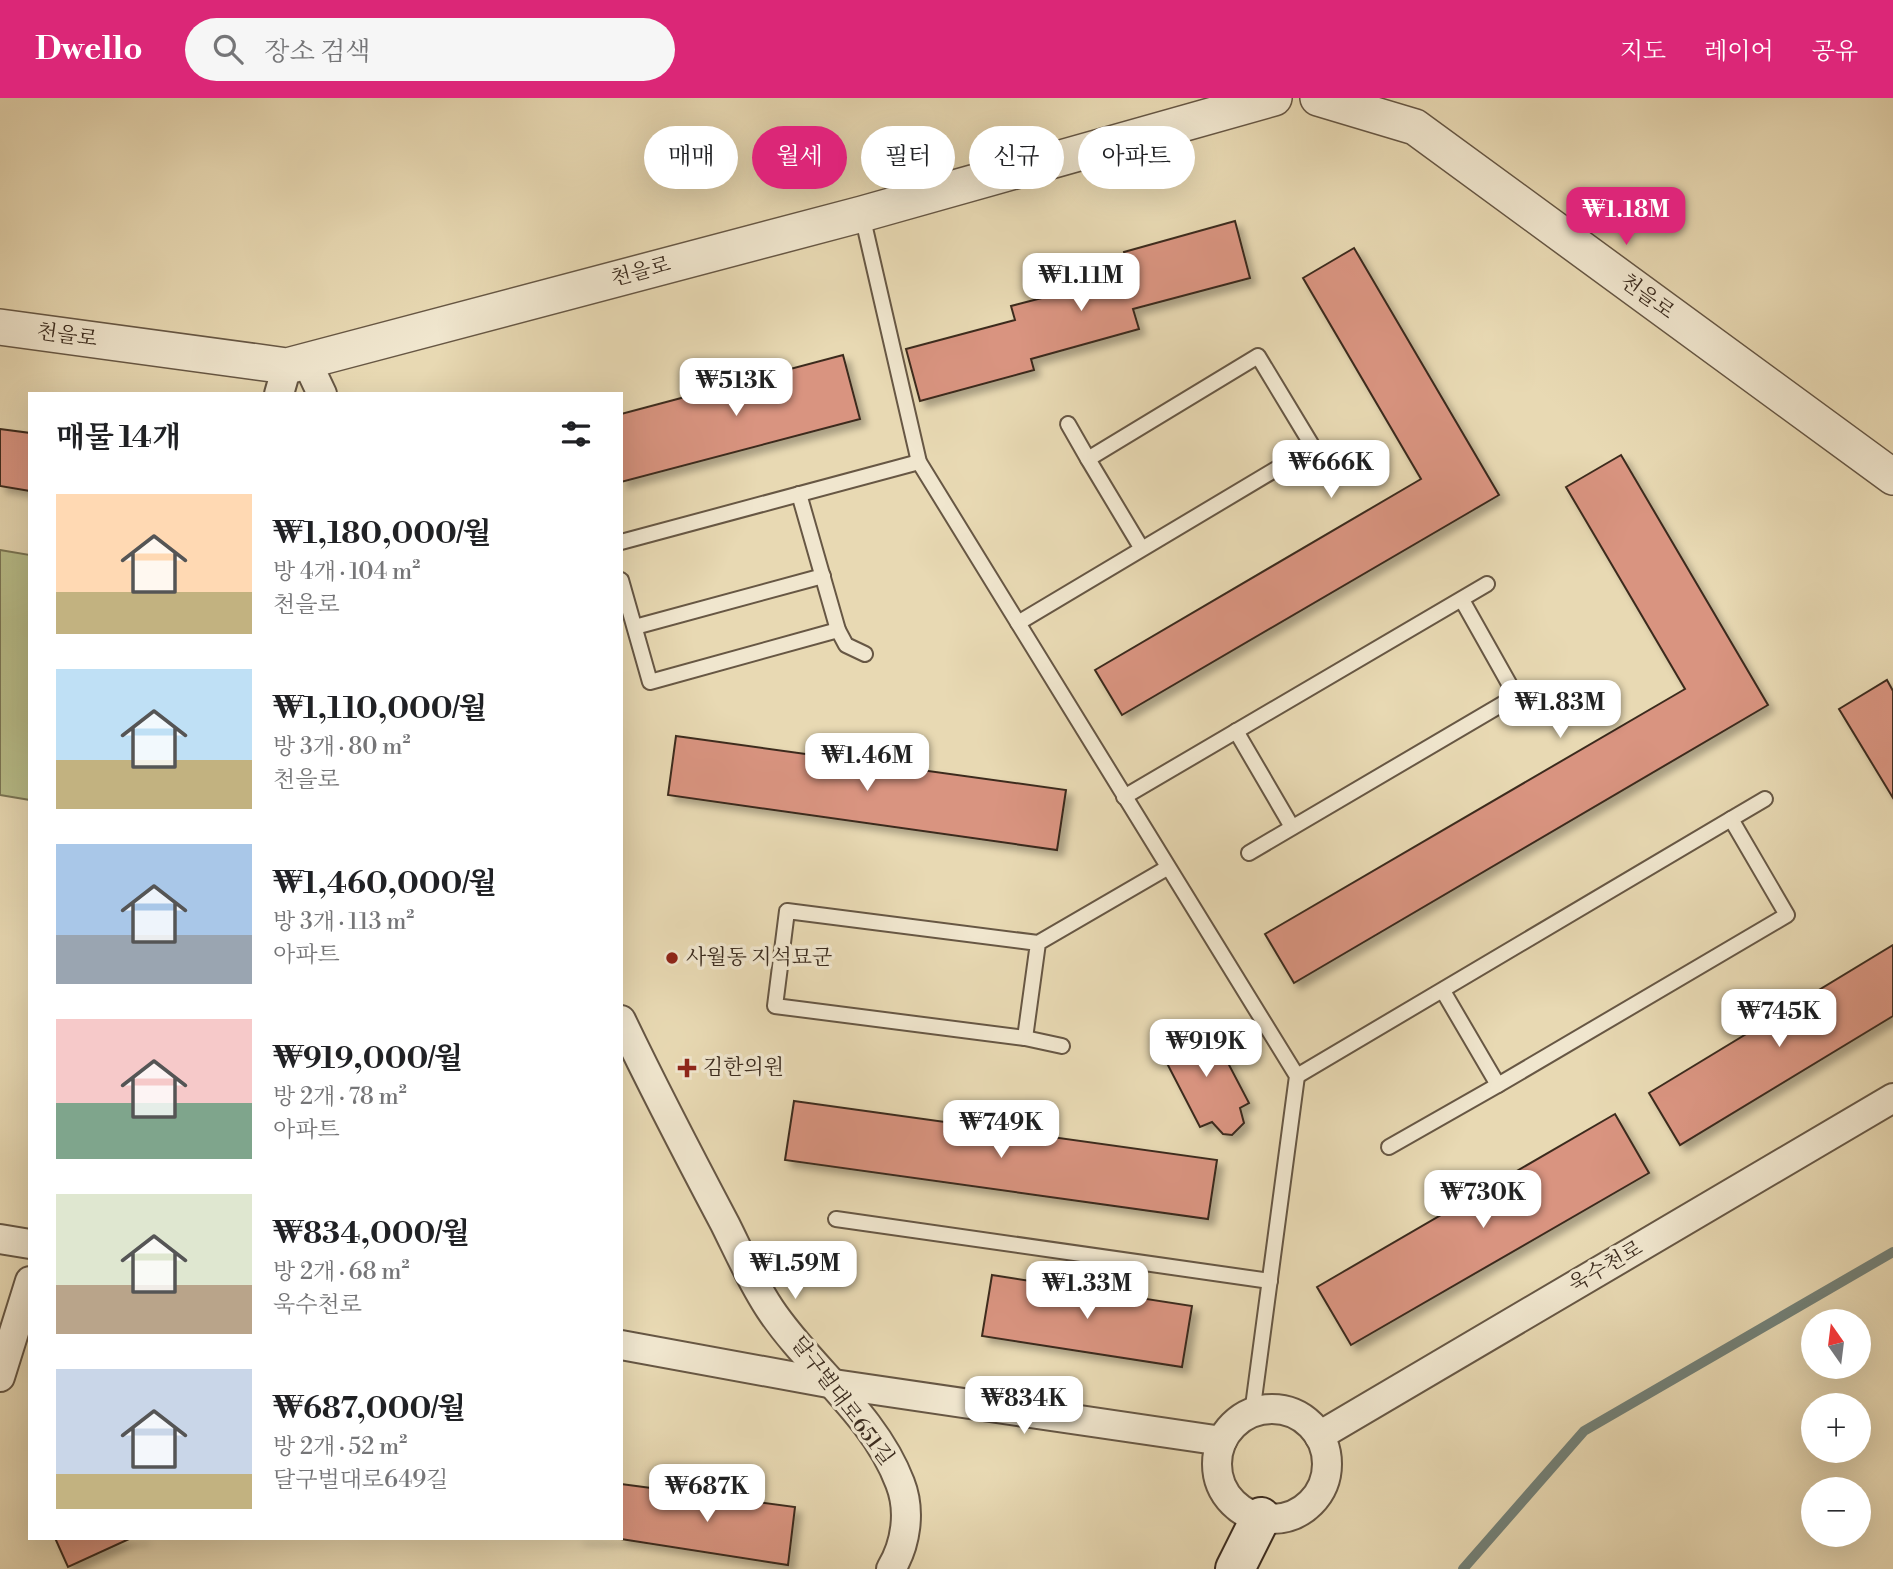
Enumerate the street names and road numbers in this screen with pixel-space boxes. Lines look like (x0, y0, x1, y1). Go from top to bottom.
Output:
street label: 천을로 (608, 252, 674, 292)
street label: 천을로 (1615, 269, 1679, 325)
street label: 천을로 (35, 319, 99, 353)
street label: 욱수천로 (1564, 1235, 1648, 1299)
street label: 달구벌대로651길 (785, 1331, 899, 1471)

